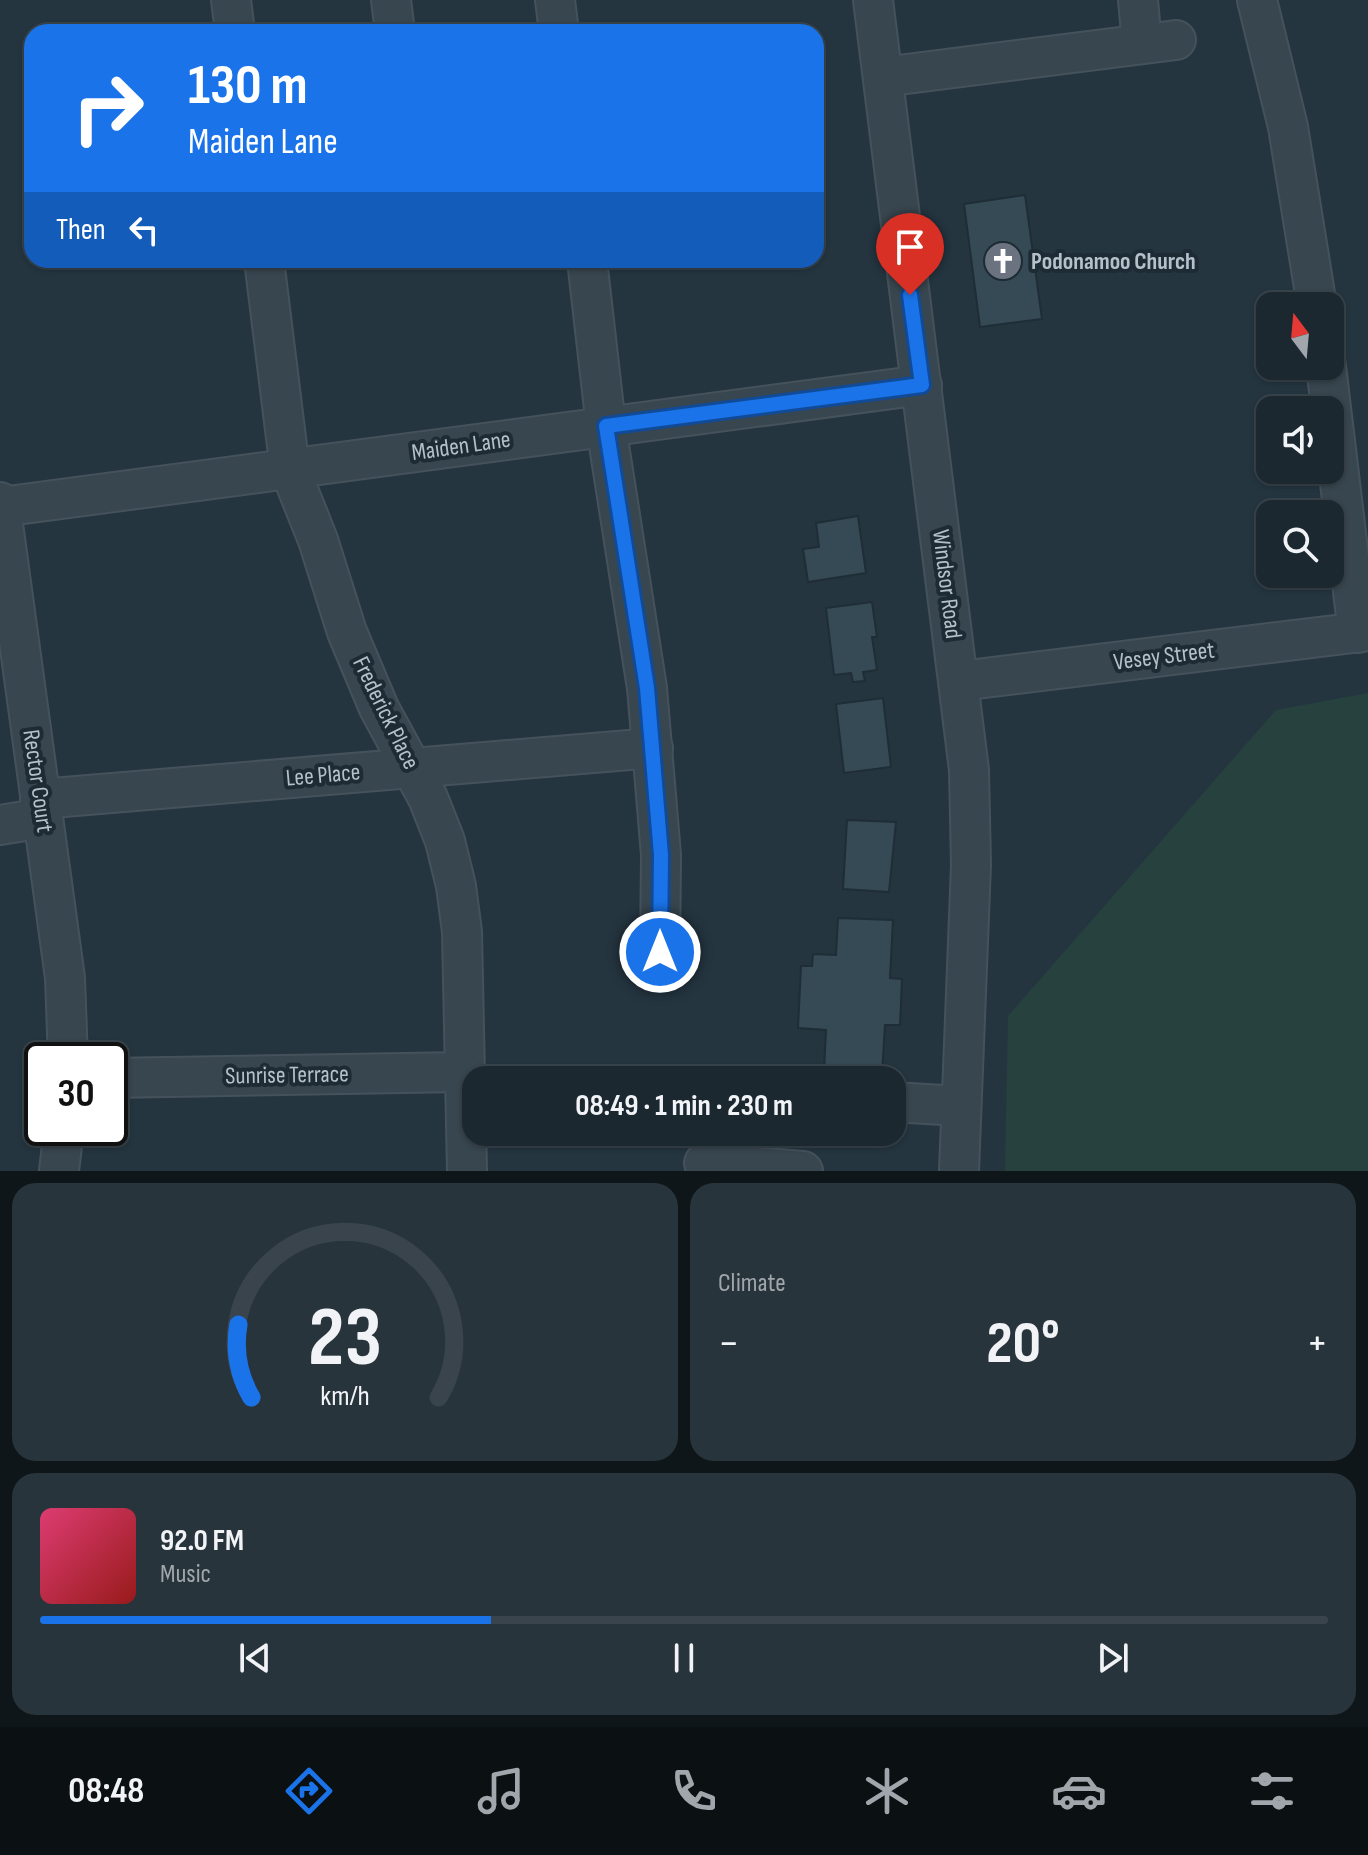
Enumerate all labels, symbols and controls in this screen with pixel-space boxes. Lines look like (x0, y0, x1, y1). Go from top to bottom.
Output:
text: 130 m (188, 53, 308, 120)
icon: right (56, 56, 160, 160)
text: Maiden Lane (188, 121, 338, 164)
icon: left (122, 208, 166, 252)
text: Then (56, 212, 106, 248)
pin (876, 213, 944, 295)
icon: arrive (888, 225, 932, 269)
church icon: Podonamoo Church (982, 240, 1024, 282)
place label: Podonamoo Church (1031, 247, 1196, 276)
north arrow (1256, 292, 1344, 380)
map controls (1256, 292, 1344, 588)
button: sound (1256, 396, 1344, 484)
street label: Maiden Lane (410, 425, 512, 467)
button: search (1256, 500, 1344, 588)
street label: Windsor Road (926, 528, 968, 640)
street label: Vesey Street (1112, 635, 1216, 677)
street label: Frederick Place (346, 652, 426, 774)
street label: Rector Court (16, 728, 60, 834)
street label: Lee Place (285, 757, 361, 793)
position arrow (618, 910, 702, 994)
speed limit sign: 30 (24, 1042, 128, 1146)
street label: Sunrise Terrace (225, 1059, 349, 1091)
text: 08:49 · 1 min · 230 m (575, 1088, 793, 1124)
text: Climate (718, 1268, 786, 1299)
text: 23 (308, 1289, 382, 1389)
text: 20° (986, 1308, 1060, 1380)
text: − (718, 1317, 740, 1370)
text: + (1306, 1317, 1328, 1370)
text: km/h (320, 1379, 370, 1414)
text: 92.0 FM (160, 1523, 244, 1559)
text: Music (160, 1559, 211, 1590)
icon: previous (233, 1636, 277, 1680)
icon: pause (662, 1636, 706, 1680)
icon: next (1091, 1636, 1135, 1680)
icon: directions (281, 1763, 337, 1819)
icon: music (473, 1763, 529, 1819)
icon: phone (666, 1763, 722, 1819)
icon: climate (859, 1763, 915, 1819)
icon: car (1051, 1763, 1107, 1819)
icon: filters (1244, 1763, 1300, 1819)
text: 08:48 (68, 1770, 144, 1813)

